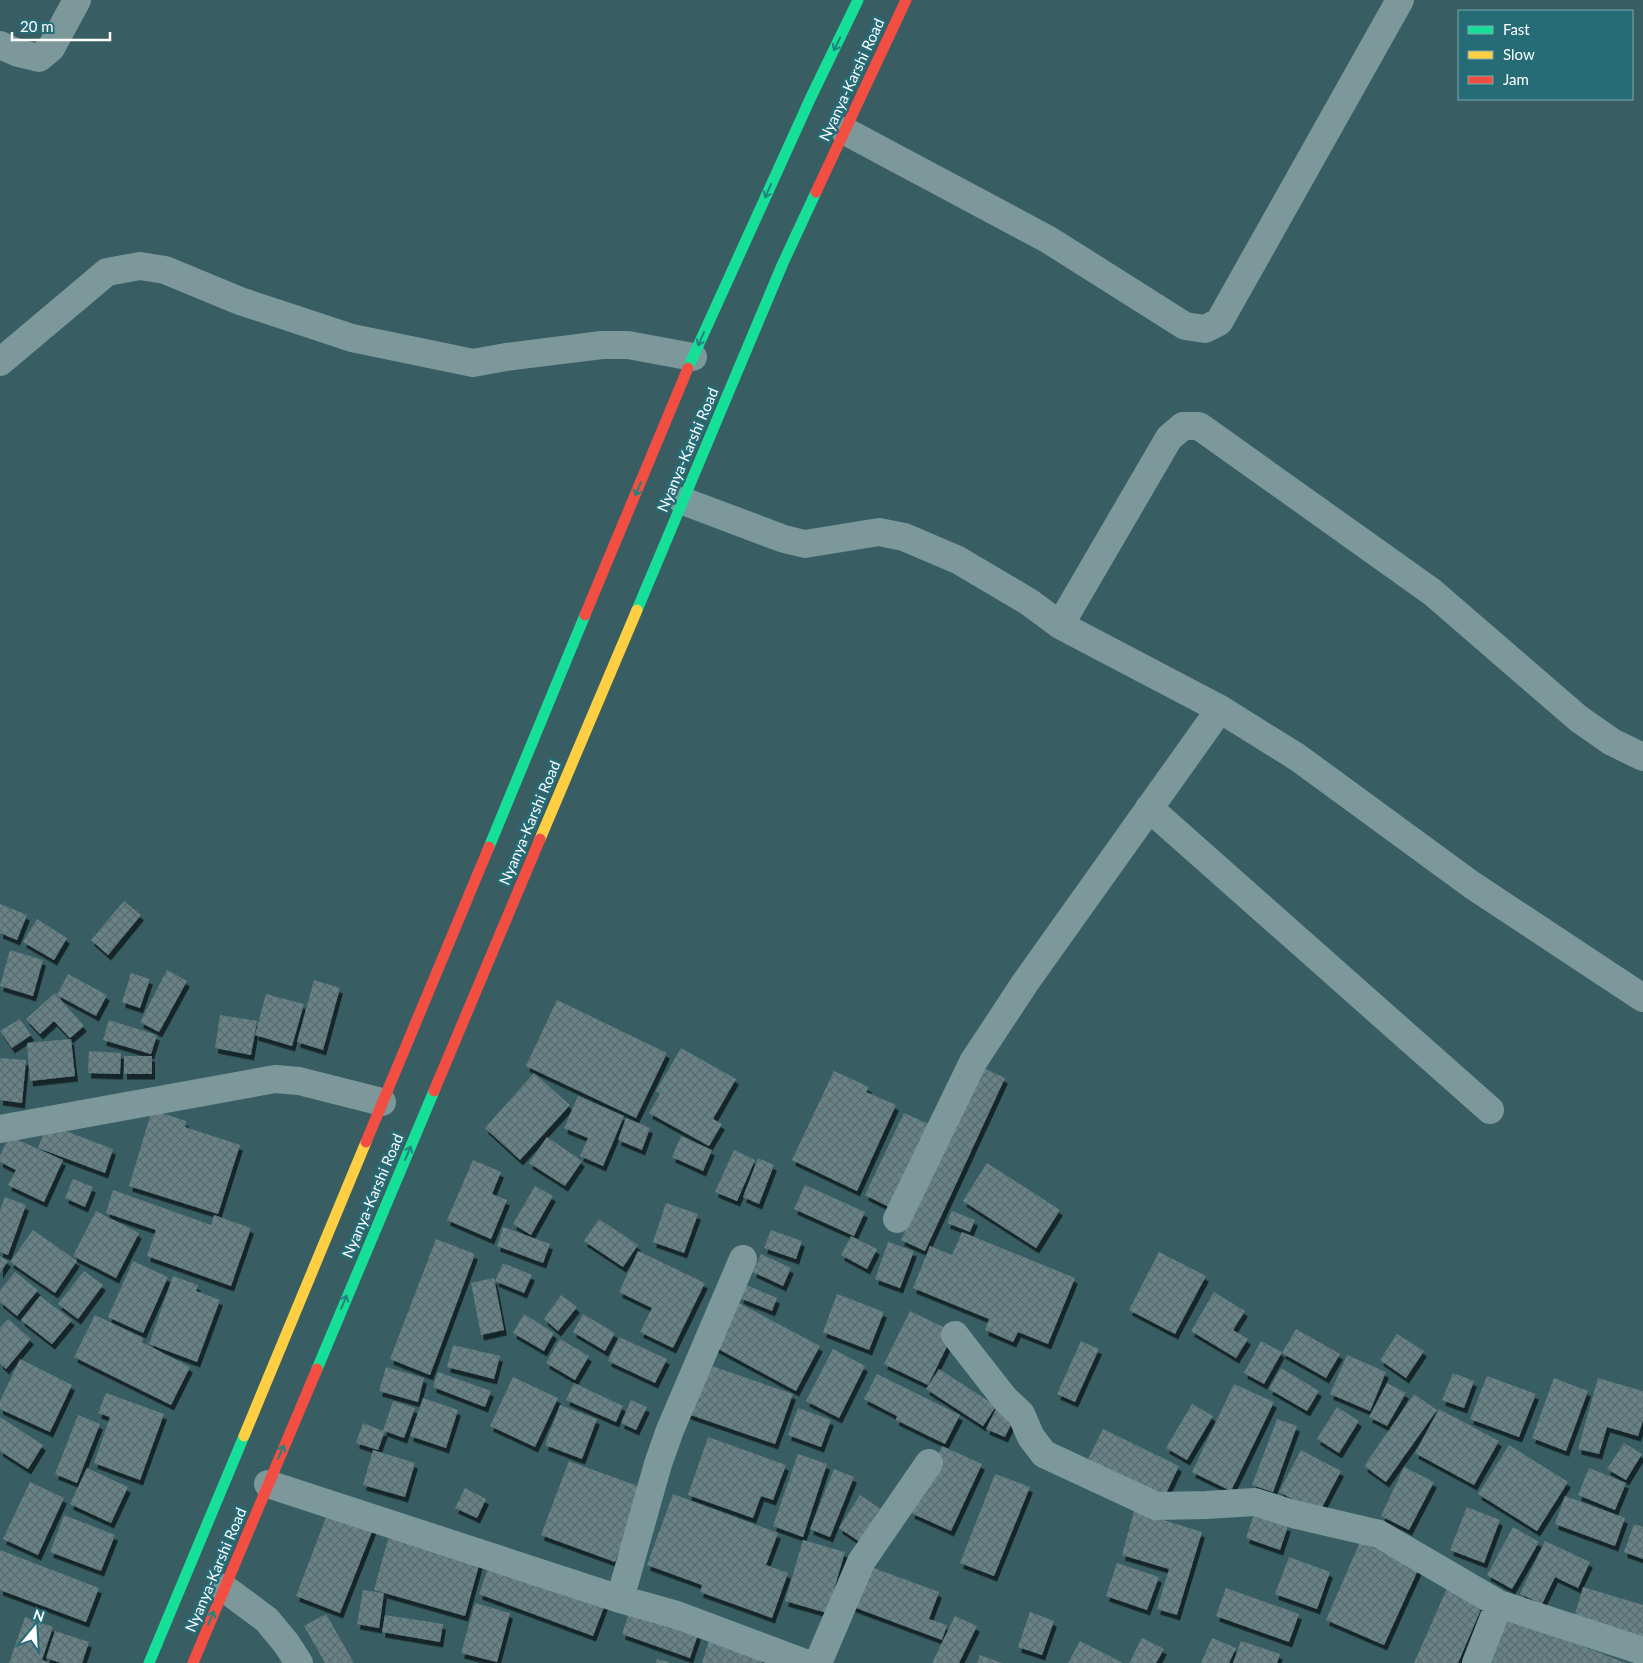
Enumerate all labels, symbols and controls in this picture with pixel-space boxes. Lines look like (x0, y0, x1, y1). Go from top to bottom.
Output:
scale bar (12, 10, 110, 42)
legend (1458, 10, 1633, 100)
street label: Nyanya-Karshi Road (815, 15, 887, 144)
text: 20 m (20, 17, 54, 35)
text: Fast (1503, 20, 1530, 38)
one-way arrow (832, 36, 841, 51)
text: Slow (1503, 45, 1535, 63)
text: Jam (1503, 70, 1529, 88)
one-way arrow (763, 183, 773, 198)
one-way arrow (696, 331, 706, 346)
street label: Nyanya-Karshi Road (653, 385, 721, 515)
one-way arrow (633, 481, 643, 496)
street label: Nyanya-Karshi Road (495, 758, 563, 888)
street label: Nyanya-Karshi Road (338, 1131, 406, 1261)
one-way arrow (403, 1146, 413, 1161)
one-way arrow (340, 1295, 350, 1310)
one-way arrow (277, 1445, 287, 1460)
street label: Nyanya-Karshi Road (181, 1505, 249, 1635)
north arrow (10, 1603, 60, 1653)
text: N (31, 1605, 47, 1625)
one-way arrow (207, 1611, 217, 1626)

